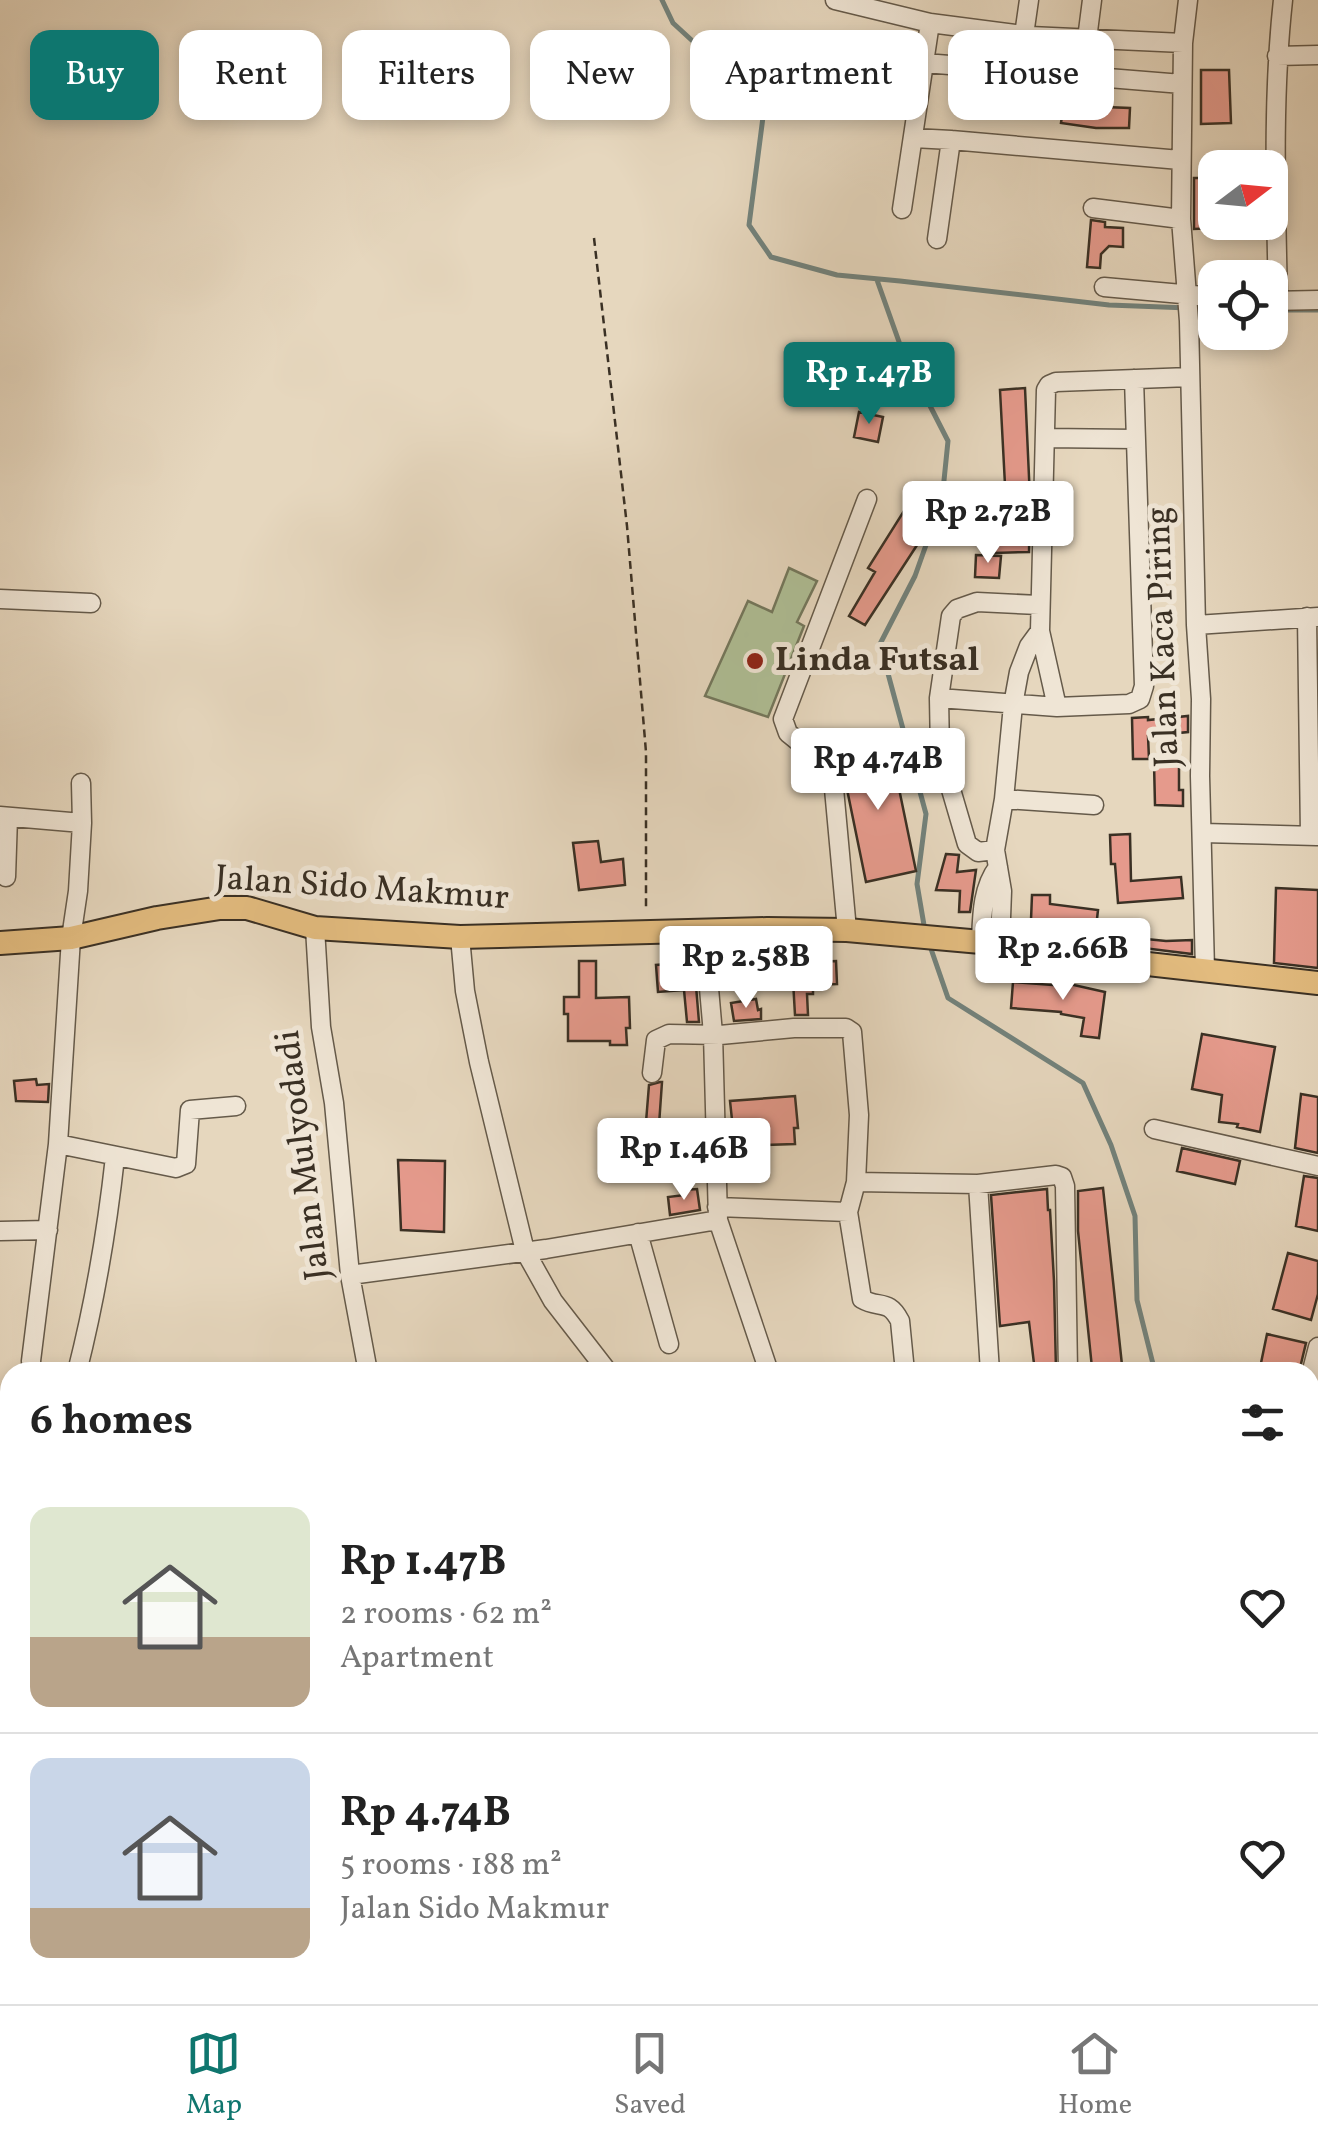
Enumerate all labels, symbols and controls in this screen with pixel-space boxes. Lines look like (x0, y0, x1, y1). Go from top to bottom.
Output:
chip: Buy (30, 30, 159, 120)
chip: Rent (179, 30, 322, 120)
chip: Filters (342, 30, 510, 120)
chip: New (530, 30, 670, 120)
chip: Apartment (690, 30, 928, 120)
chip: House (948, 30, 1114, 120)
north arrow (1198, 150, 1288, 240)
map controls (1198, 150, 1288, 350)
button: locate (1198, 260, 1288, 350)
pin: Rp 1.47B (766, 342, 972, 427)
text: Rp 1.47B (806, 352, 932, 396)
pin: Rp 2.72B (885, 481, 1091, 566)
text: Rp 2.72B (925, 491, 1051, 535)
street label: Jalan Kaca Piring (1135, 506, 1193, 768)
place label: Linda Futsal (775, 637, 979, 685)
marker: Linda Futsal (744, 650, 766, 672)
pin: Rp 4.74B (775, 728, 981, 813)
text: Rp 4.74B (813, 738, 943, 782)
street label: Jalan Sido Makmur (213, 855, 511, 923)
pin: Rp 2.66B (960, 918, 1166, 1003)
pin: Rp 2.58B (643, 926, 849, 1011)
text: Rp 2.66B (997, 928, 1129, 972)
text: Rp 2.58B (682, 936, 810, 980)
street label: Jalan Mulyodadi (265, 1027, 343, 1283)
pin: Rp 1.46B (581, 1118, 787, 1203)
text: Rp 1.46B (619, 1128, 749, 1172)
text: 6 homes (30, 1393, 193, 1452)
icon: filters (1235, 1395, 1290, 1450)
text: Rp 1.47B (340, 1534, 506, 1593)
icon: home (110, 1547, 230, 1667)
icon: heart (1235, 1580, 1290, 1635)
text: 2 rooms · 62 m² (340, 1593, 552, 1637)
text: Apartment (340, 1637, 494, 1681)
text: Rp 4.74B (340, 1785, 511, 1844)
icon: home (110, 1798, 230, 1918)
icon: heart (1235, 1831, 1290, 1886)
text: 5 rooms · 188 m² (340, 1844, 562, 1888)
text: Jalan Sido Makmur (340, 1888, 609, 1932)
tab: Map (186, 2026, 242, 2125)
tab: Saved (614, 2026, 686, 2125)
tab: Home (1058, 2026, 1132, 2125)

